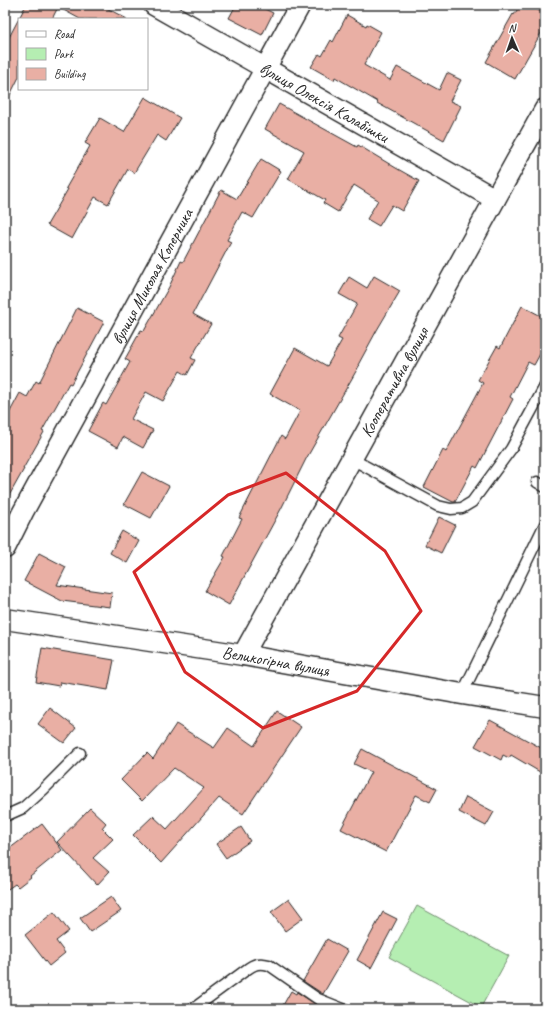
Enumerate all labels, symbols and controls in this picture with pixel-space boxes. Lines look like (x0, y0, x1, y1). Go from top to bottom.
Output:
legend (18, 18, 148, 90)
north arrow (492, 18, 532, 58)
text: N (508, 21, 517, 35)
text: Road (54, 26, 76, 42)
text: Park (54, 46, 75, 62)
street label: вулиця Олексія Калабішки (256, 57, 394, 148)
text: Building (54, 66, 86, 82)
street label: вулиця Миколая Коперника (107, 204, 198, 348)
street label: Кооперативна вулиця (356, 323, 434, 441)
street label: Великогірна вулиця (221, 642, 332, 681)

